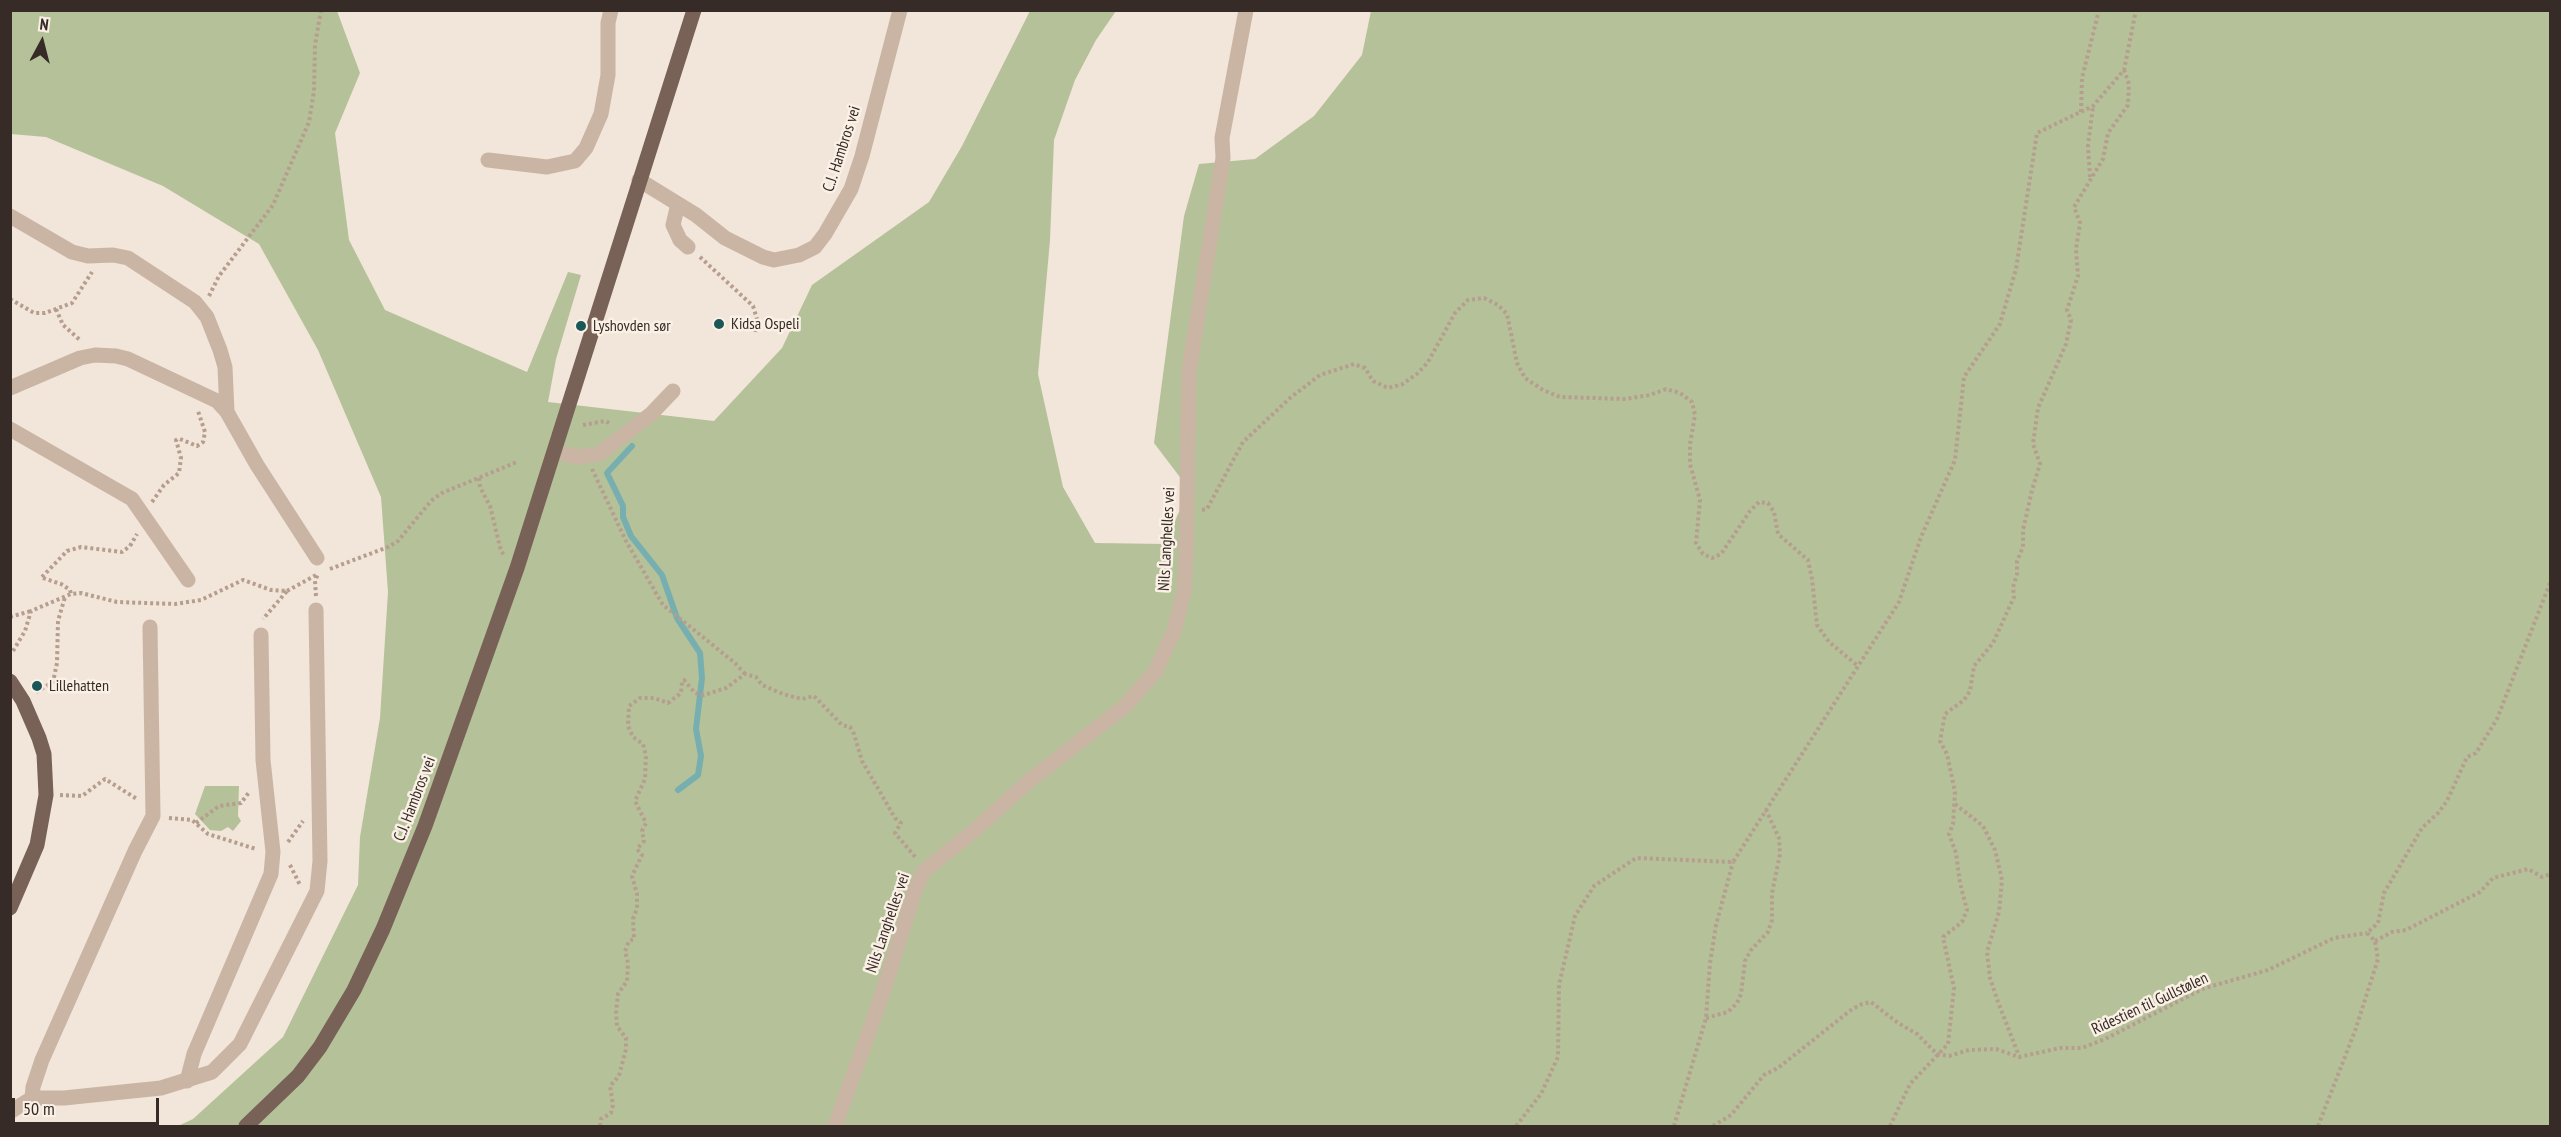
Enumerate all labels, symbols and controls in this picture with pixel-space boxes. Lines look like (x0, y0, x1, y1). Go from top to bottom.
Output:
north arrow (12, 12, 72, 72)
text: N (39, 14, 50, 35)
street label: C.J. Hambros vei (819, 104, 865, 194)
place label: Kidsa Ospeli (731, 314, 799, 334)
place label: Lyshovden sør (593, 316, 671, 336)
marker: Kidsa Ospeli (712, 317, 726, 331)
marker: Lyshovden sør (574, 319, 588, 333)
street label: Nils Langhelles vei (1155, 486, 1179, 592)
place label: Lillehatten (49, 676, 109, 696)
marker: Lillehatten (30, 679, 44, 693)
street label: C.J. Hambros vei (390, 754, 440, 844)
street label: Nils Langhelles vei (862, 871, 914, 975)
street label: Ridestien til Gullstølen (2089, 969, 2211, 1039)
scale bar (15, 1086, 162, 1124)
text: 50 m (23, 1097, 55, 1120)

